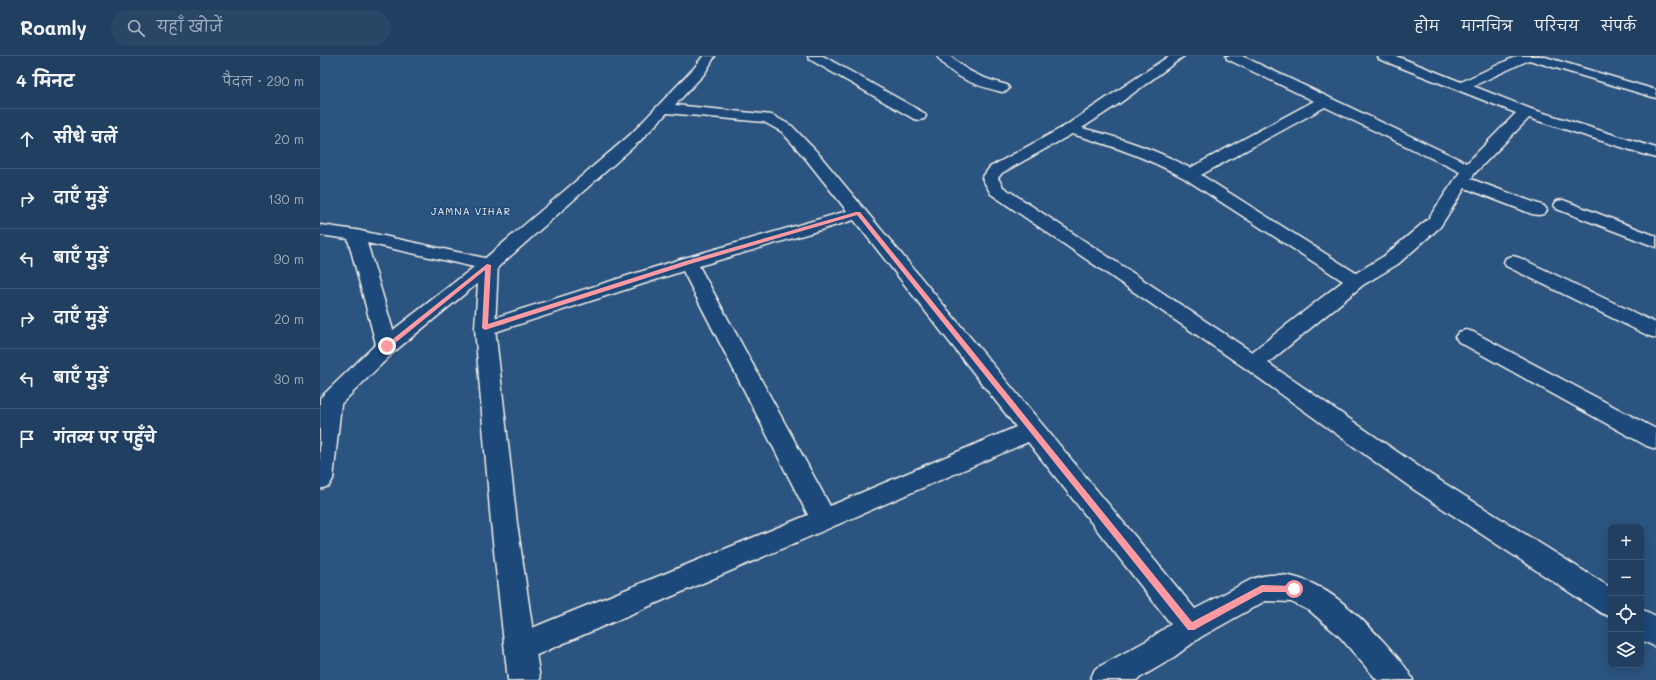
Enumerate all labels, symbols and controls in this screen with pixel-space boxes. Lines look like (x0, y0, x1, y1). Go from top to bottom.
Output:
search box (111, 10, 391, 46)
text: Roamly (20, 15, 87, 40)
text: यहाँ खोजें (157, 16, 222, 36)
text: होम (1415, 16, 1439, 35)
text: मानचित्र (1461, 16, 1513, 35)
text: परिचय (1535, 16, 1579, 35)
text: संपर्क (1601, 16, 1636, 35)
icon: search (125, 17, 147, 39)
text: 4 मिनट (16, 69, 74, 91)
text: पैदल · 290 m (222, 72, 304, 89)
text: सीधे चलें (54, 127, 117, 147)
icon: ahead (16, 128, 38, 150)
text: 20 m (274, 130, 304, 147)
text: दाएँ मुड़ें (54, 187, 108, 207)
icon: right (16, 188, 38, 210)
text: 130 m (268, 190, 304, 207)
district label: JAMNA VIHAR (431, 204, 511, 218)
text: बाएँ मुड़ें (54, 247, 108, 267)
icon: left (16, 248, 38, 270)
text: 90 m (274, 250, 304, 267)
text: दाएँ मुड़ें (54, 307, 108, 327)
icon: right (16, 308, 38, 330)
text: 20 m (274, 310, 304, 327)
route end (378, 337, 396, 355)
text: बाएँ मुड़ें (54, 367, 108, 387)
icon: left (16, 368, 38, 390)
text: 30 m (274, 370, 304, 387)
text: गंतव्य पर पहुँचे (54, 427, 156, 447)
icon: arrive (16, 428, 38, 450)
map controls (1608, 524, 1644, 668)
button: + (1608, 524, 1644, 560)
button: − (1608, 560, 1644, 596)
route start (1285, 580, 1303, 598)
button: locate (1608, 596, 1644, 632)
button: layers (1608, 632, 1644, 668)

